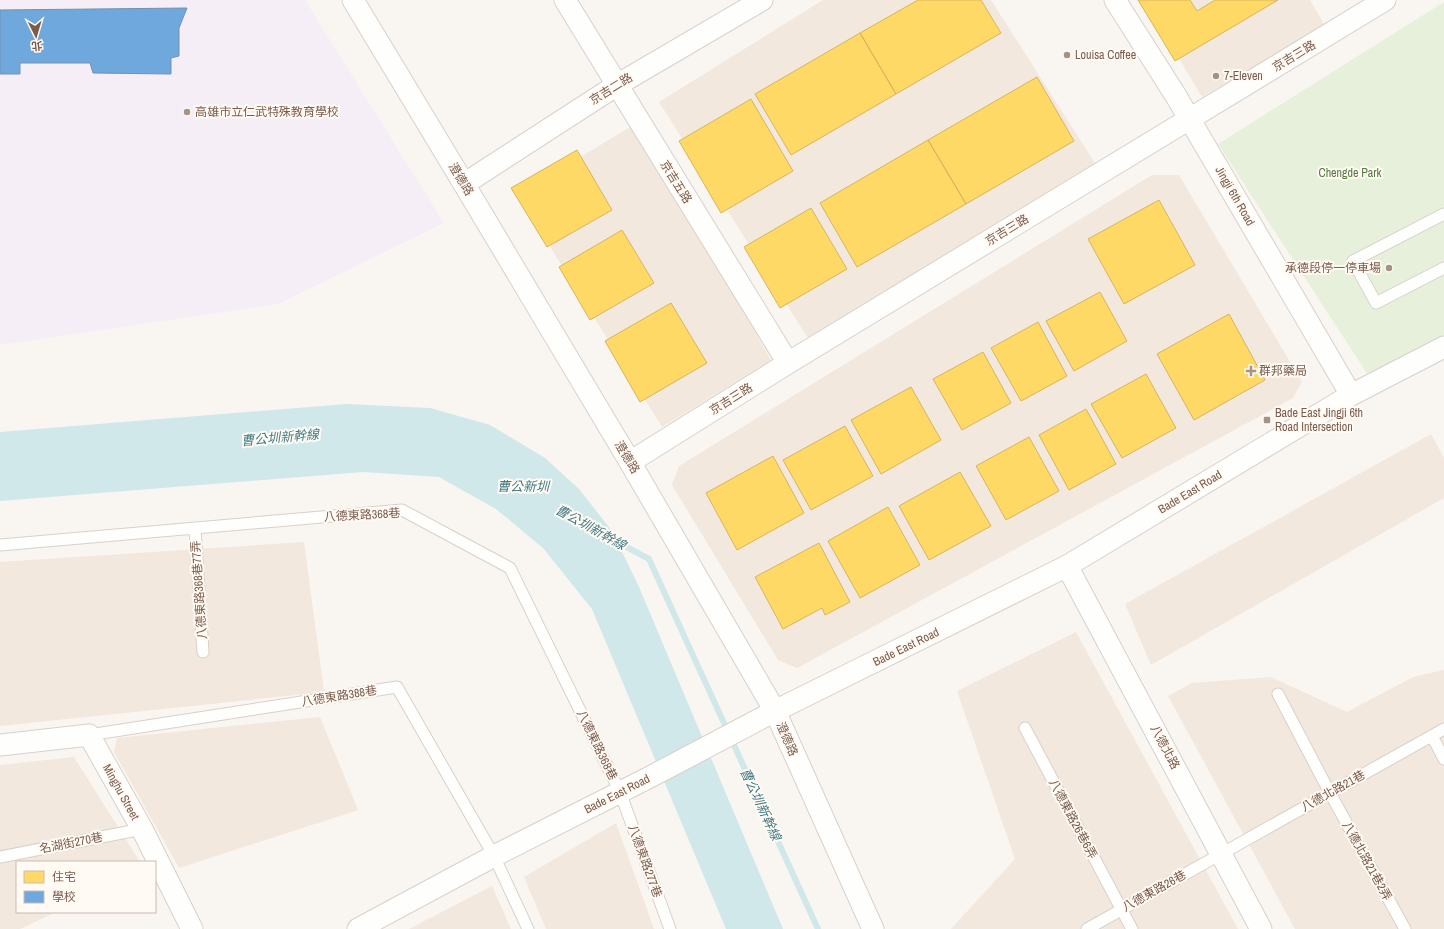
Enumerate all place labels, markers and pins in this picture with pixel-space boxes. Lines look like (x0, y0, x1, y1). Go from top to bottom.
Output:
place label: Louisa Coffee (1075, 47, 1136, 63)
marker: Louisa Coffee (1062, 50, 1072, 60)
place label: 7-Eleven (1224, 68, 1263, 84)
marker: 7-Eleven (1211, 71, 1221, 81)
place label: 高雄市立仁武特殊教育學校 (195, 104, 339, 120)
marker: 高雄市立仁武特殊教育學校 (182, 107, 192, 117)
place label: 承德段停一停車場 (1285, 260, 1381, 276)
marker: 承德段停一停車場 (1384, 263, 1394, 273)
place label: 群邦藥局 (1259, 363, 1307, 379)
marker: 群邦藥局 (1246, 366, 1256, 376)
place label: Bade East Jingji 6th Road Intersection (1275, 405, 1363, 435)
marker: Bade East Jingji 6th Road Intersection (1262, 415, 1272, 425)

